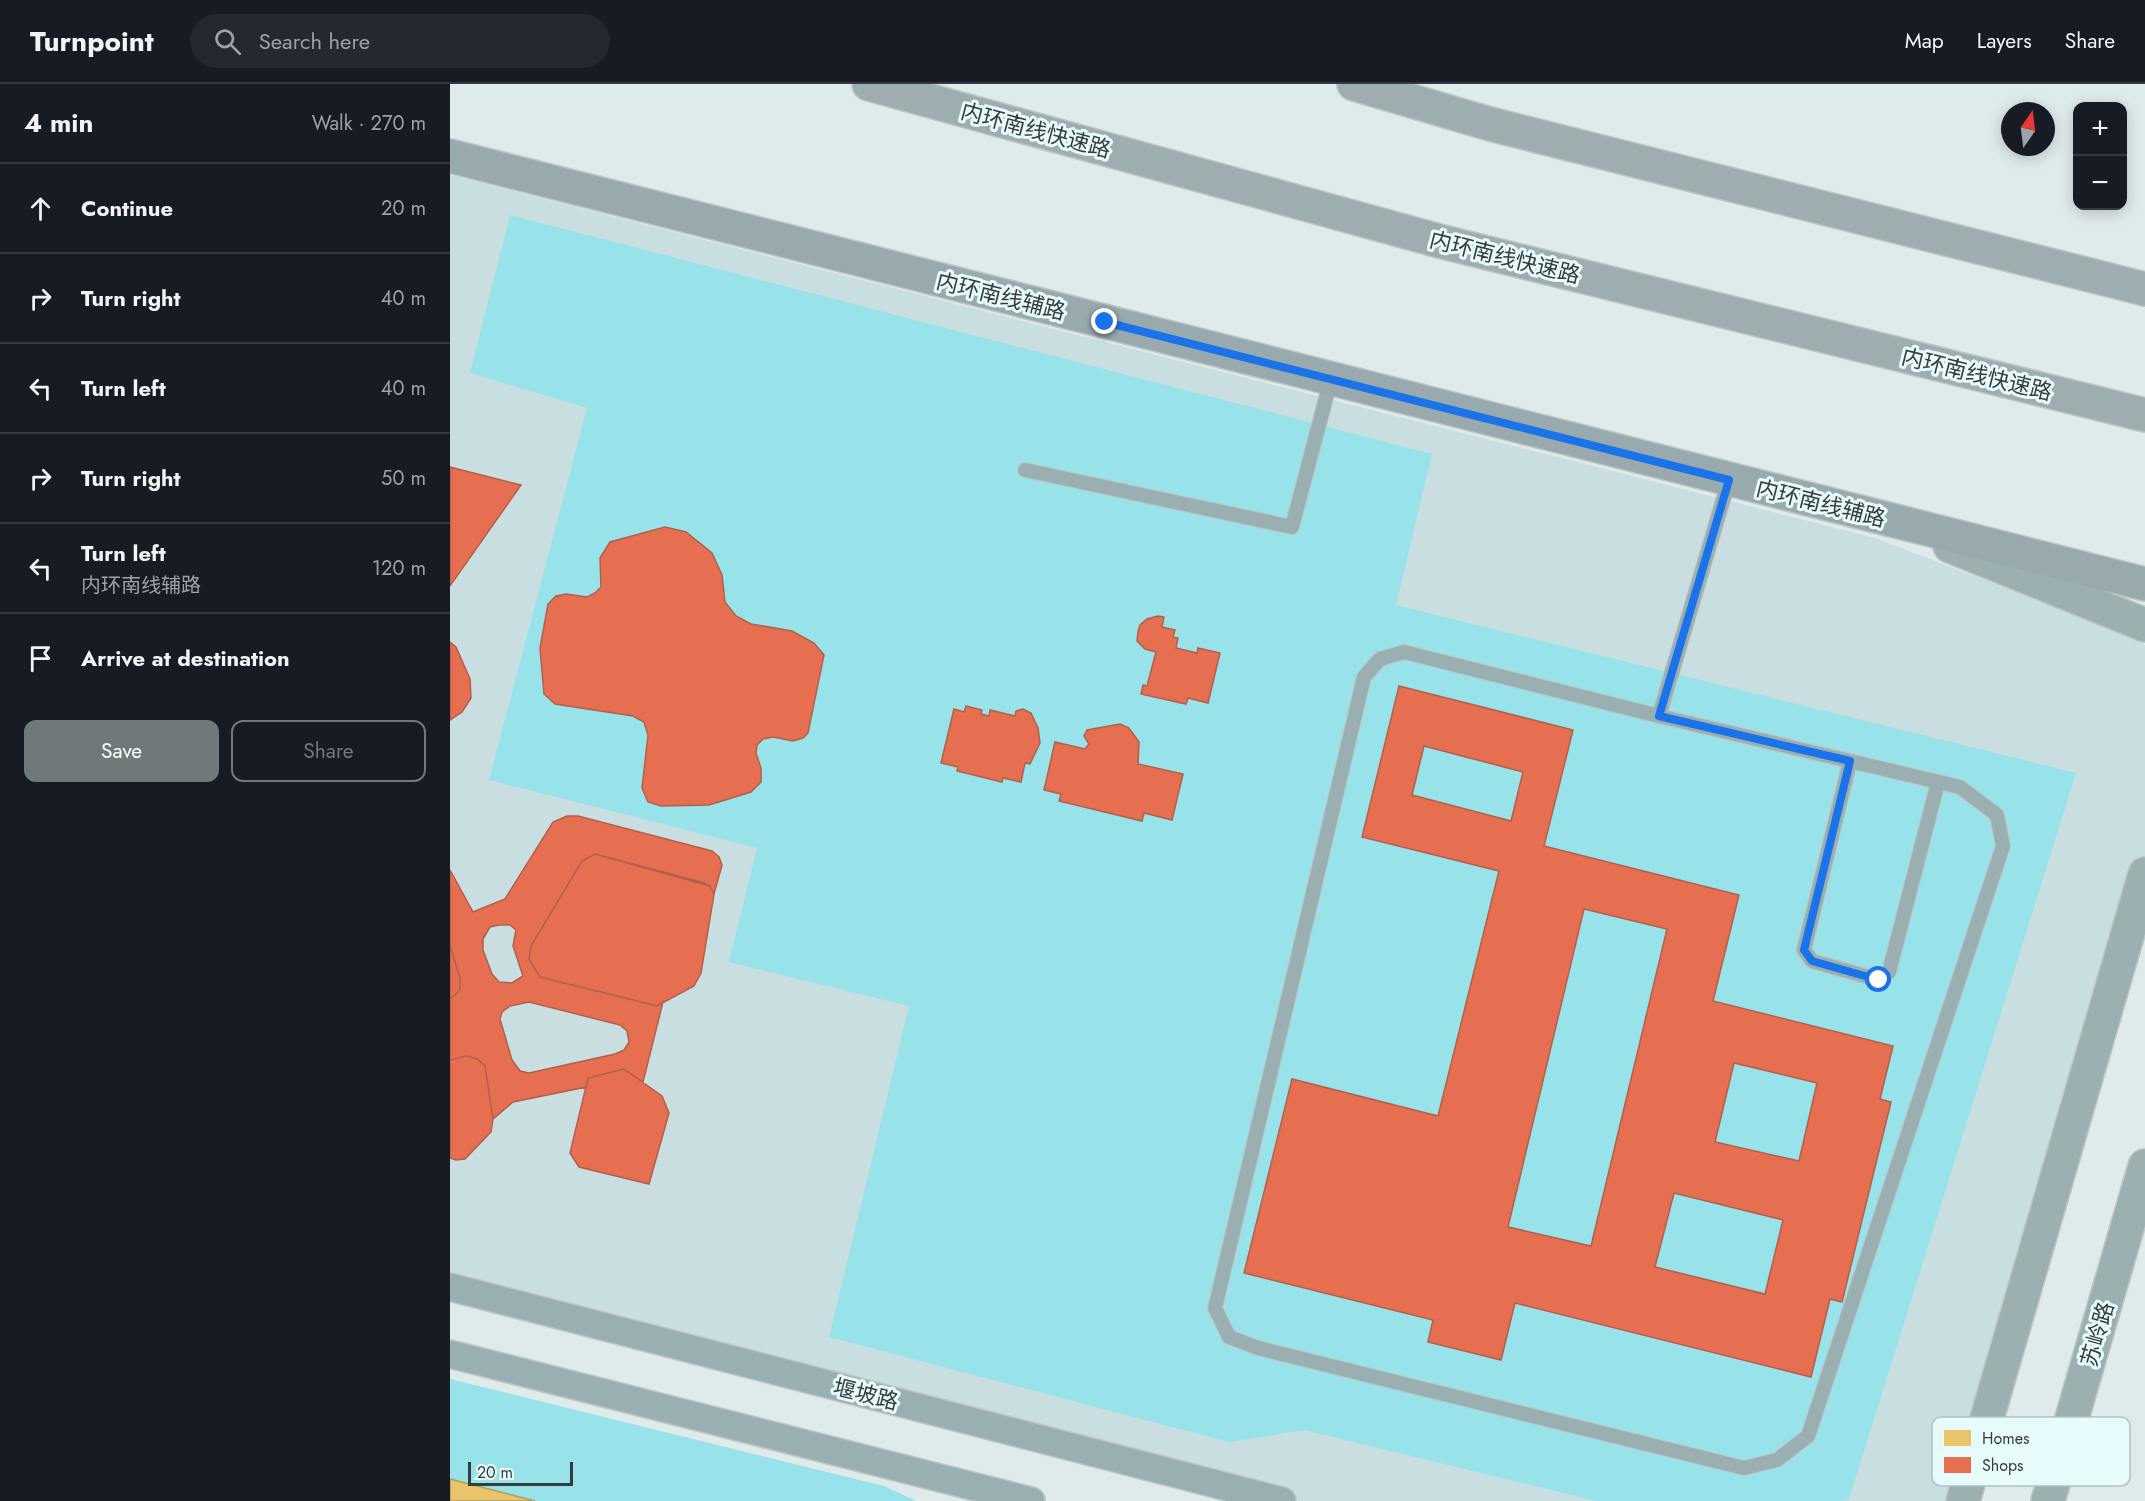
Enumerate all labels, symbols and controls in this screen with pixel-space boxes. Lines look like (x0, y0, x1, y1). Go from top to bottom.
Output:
search box (190, 14, 610, 68)
text: Turnpoint (30, 21, 154, 62)
icon: search (211, 25, 244, 58)
text: Search here (259, 25, 370, 57)
text: Map (1905, 26, 1944, 56)
text: Layers (1977, 26, 2032, 56)
text: Share (2065, 26, 2115, 56)
street label: 内环南线快速路 (957, 95, 1115, 165)
north arrow (2001, 102, 2055, 156)
map controls (2073, 102, 2127, 210)
button: + (2073, 102, 2127, 156)
text: 4 min (24, 104, 93, 142)
text: Walk · 270 m (312, 109, 426, 138)
button: − (2073, 156, 2127, 210)
icon: ahead (24, 192, 57, 225)
text: Continue (81, 192, 173, 224)
text: 20 m (381, 194, 426, 223)
street label: 内环南线快速路 (1426, 223, 1584, 291)
street label: 内环南线辅路 (933, 265, 1069, 327)
icon: right (24, 282, 57, 315)
text: Turn right (81, 282, 181, 314)
text: 40 m (381, 284, 426, 313)
route end (1091, 308, 1117, 334)
street label: 内环南线快速路 (1898, 340, 2056, 408)
icon: left (24, 372, 57, 405)
text: Turn left (81, 372, 166, 404)
text: 40 m (381, 374, 426, 403)
icon: right (24, 462, 57, 495)
text: Turn right (81, 462, 181, 494)
text: 50 m (381, 464, 426, 493)
street label: 内环南线辅路 (1753, 472, 1889, 534)
text: Turn left (81, 537, 166, 569)
icon: left (24, 552, 57, 585)
text: 120 m (372, 554, 426, 583)
text: 内环南线辅路 (81, 571, 201, 600)
icon: arrive (24, 642, 57, 675)
text: Arrive at destination (81, 642, 290, 674)
button: Save (24, 720, 219, 782)
button: Share (231, 720, 426, 782)
route start (1865, 966, 1891, 992)
street label: 苏岭路 (2073, 1298, 2121, 1370)
street label: 堰坡路 (830, 1370, 902, 1418)
legend (1932, 1417, 2130, 1486)
text: Homes (1982, 1427, 2029, 1450)
text: Shops (1982, 1454, 2023, 1477)
scale bar (468, 1459, 573, 1486)
text: 20 m (477, 1461, 513, 1484)

